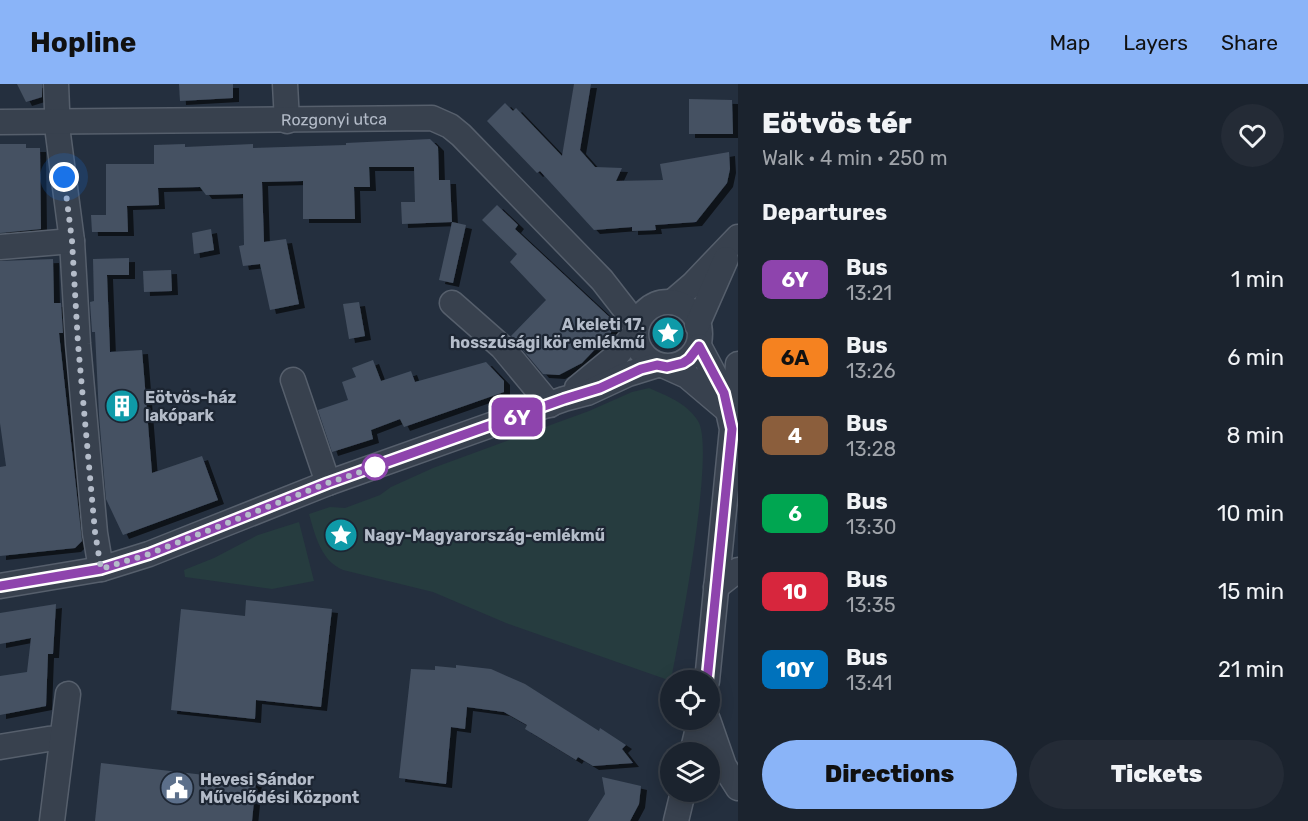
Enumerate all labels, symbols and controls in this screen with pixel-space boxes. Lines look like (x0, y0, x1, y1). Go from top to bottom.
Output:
text: Hopline (30, 26, 136, 59)
text: Map (1049, 30, 1090, 55)
text: Layers (1123, 30, 1188, 55)
text: Share (1221, 30, 1278, 55)
button: heart (1221, 104, 1284, 167)
text: Eötvös tér (762, 107, 912, 140)
street label: Rozgonyi utca (281, 109, 387, 129)
text: Walk · 4 min · 250 m (762, 146, 947, 170)
your location (49, 162, 79, 192)
text: Departures (762, 199, 887, 226)
text: Bus (846, 254, 888, 281)
text: 1 min (1231, 266, 1284, 293)
text: 6Y (781, 267, 809, 292)
text: 13:21 (846, 281, 892, 305)
place label: A keleti 17. hosszúsági kör emlékmű (450, 315, 645, 352)
place icon: A keleti 17. hosszúsági kör emlékmű (650, 315, 686, 351)
text: Bus (846, 332, 888, 359)
text: 6 min (1227, 344, 1284, 371)
text: 6A (781, 345, 809, 370)
text: 13:26 (846, 359, 896, 383)
building icon: Eötvös-ház lakópark (104, 388, 140, 424)
place label: Eötvös-ház lakópark (145, 388, 237, 425)
line badge: 6Y (490, 398, 544, 436)
text: 6Y (503, 405, 531, 430)
text: Bus (846, 410, 888, 437)
text: 8 min (1226, 422, 1284, 449)
text: 4 (788, 423, 802, 448)
text: 13:28 (846, 437, 896, 461)
unlabelled marker (362, 454, 388, 480)
text: Bus (846, 488, 888, 515)
text: 10 min (1217, 500, 1284, 527)
text: 6 (788, 501, 802, 526)
text: 13:30 (846, 515, 896, 539)
place icon: Nagy-Magyarország-emlékmű (323, 517, 359, 553)
place label: Nagy-Magyarország-emlékmű (364, 526, 605, 545)
text: Bus (846, 566, 888, 593)
text: 15 min (1218, 578, 1284, 605)
text: 10 (783, 579, 807, 604)
text: 13:35 (846, 593, 896, 617)
text: Bus (846, 644, 888, 671)
text: 21 min (1218, 656, 1284, 683)
text: 10Y (776, 657, 814, 682)
map controls (660, 670, 720, 802)
button: locate (660, 670, 720, 730)
text: 13:41 (846, 671, 892, 695)
button: Directions (762, 740, 1017, 809)
button: Tickets (1029, 740, 1284, 809)
button: layers (660, 742, 720, 802)
public building icon: Hevesi Sándor Művelődési Központ (159, 770, 195, 806)
place label: Hevesi Sándor Művelődési Központ (200, 770, 360, 807)

